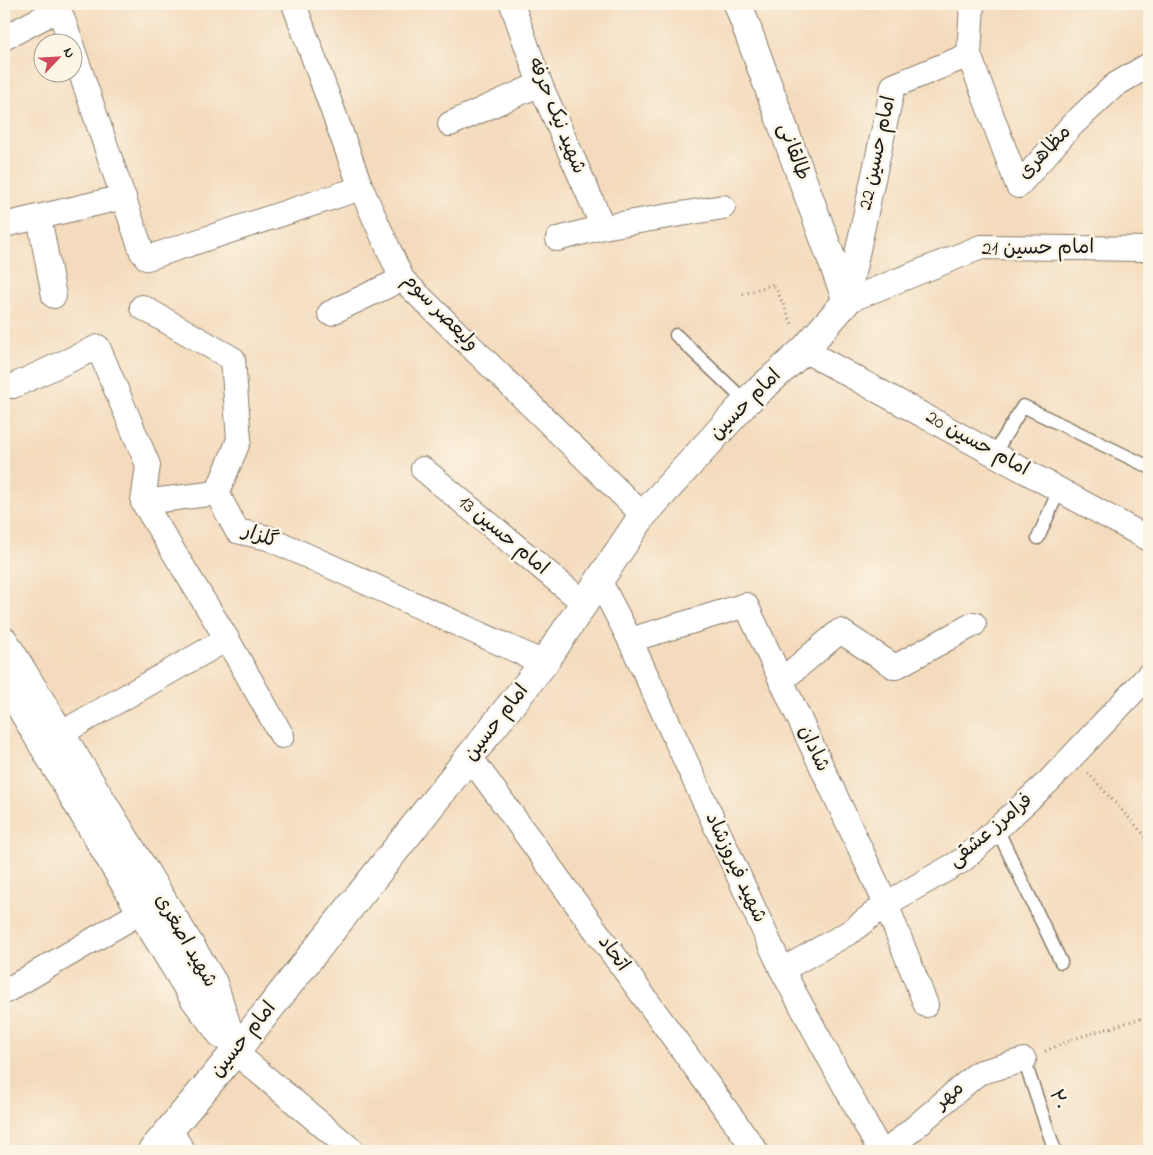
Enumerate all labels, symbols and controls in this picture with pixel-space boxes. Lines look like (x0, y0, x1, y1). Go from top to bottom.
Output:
north arrow (32, 32, 82, 82)
text: N (57, 44, 80, 62)
street label: شهید نیک حرفه (519, 53, 593, 179)
street label: امام حسین 22 (852, 93, 904, 213)
street label: طالقانی (769, 119, 817, 185)
street label: مظاهری (1011, 119, 1079, 187)
street label: امام حسین 21 (982, 234, 1094, 264)
street label: ولیعصر سوم (395, 267, 485, 359)
street label: امام حسین (704, 363, 788, 447)
street label: امام حسین 20 (920, 403, 1034, 485)
street label: امام حسین 13 (451, 489, 555, 583)
street label: گلزار (236, 517, 282, 557)
street label: امام حسین (458, 678, 536, 768)
street label: شادان (790, 721, 836, 777)
street label: فرامرز عشقی (942, 787, 1040, 875)
street label: شهید فیروزشاد (697, 808, 773, 928)
street label: شهید اصغری (146, 889, 224, 993)
street label: اتحاد (590, 930, 636, 978)
street label: امام حسین (204, 995, 284, 1085)
street label: مهر (927, 1075, 971, 1118)
street label: ۲۰ (1040, 1086, 1074, 1114)

